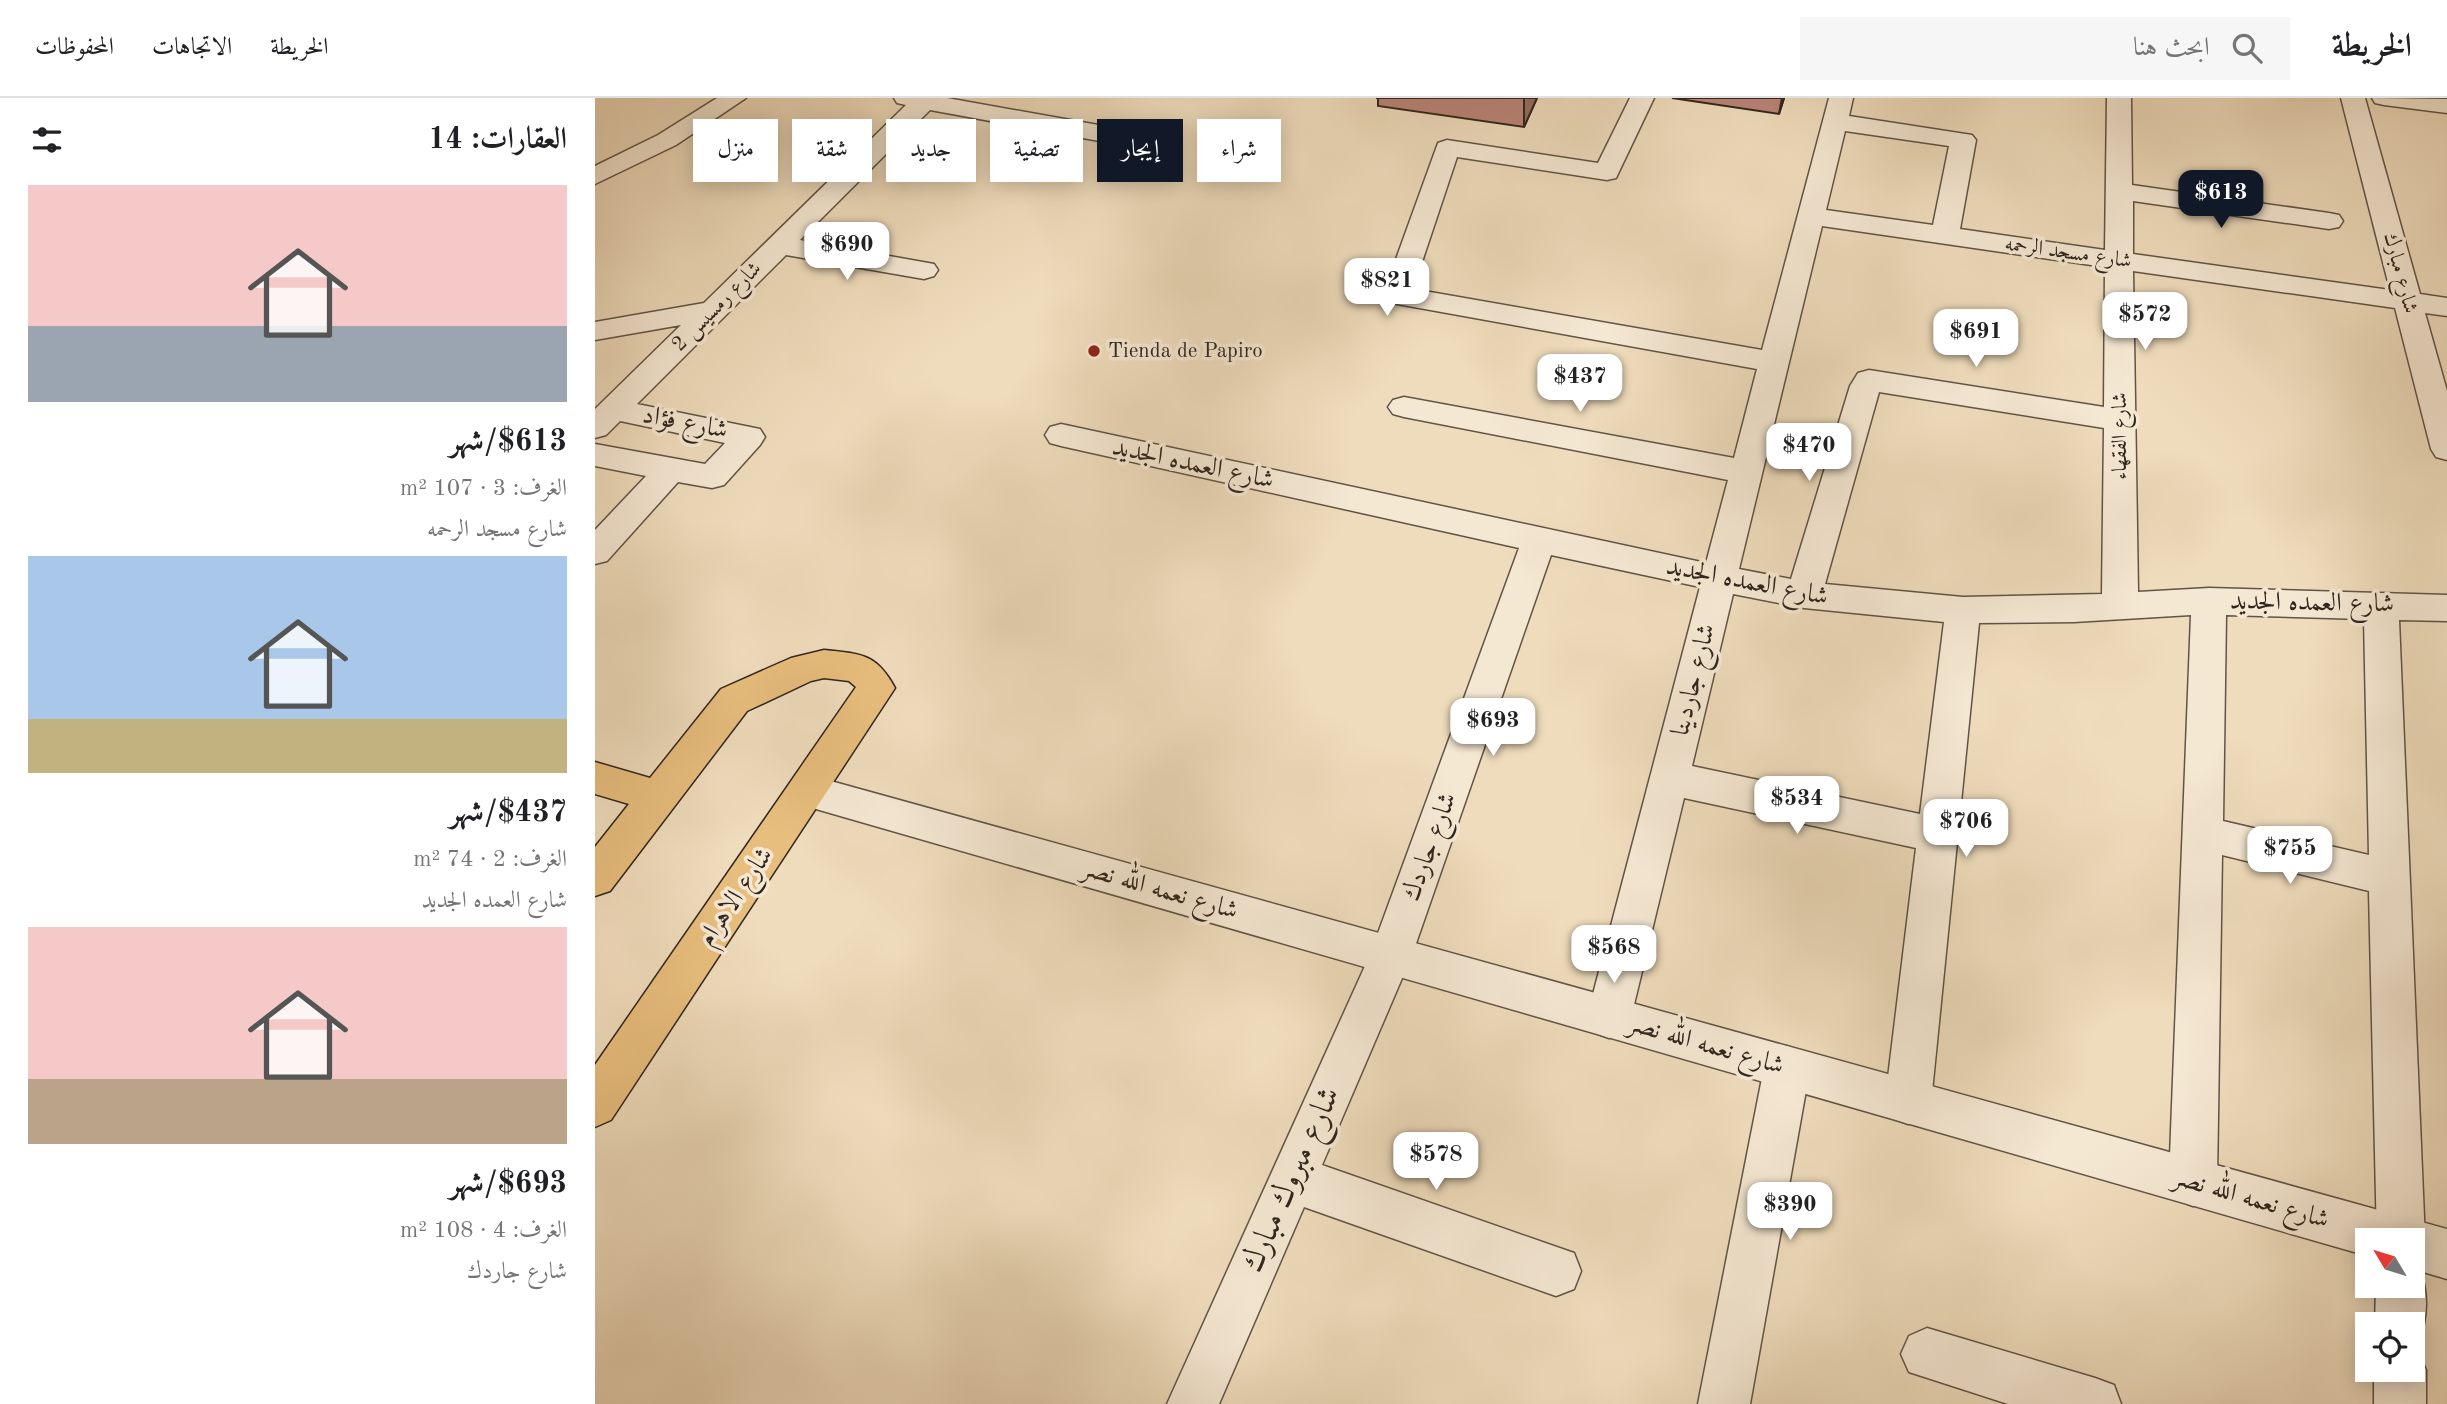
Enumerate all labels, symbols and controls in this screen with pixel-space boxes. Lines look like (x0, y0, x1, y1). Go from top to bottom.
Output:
search box (1800, 17, 2290, 80)
icon: search (2228, 29, 2266, 67)
text: الخريطة (2332, 31, 2412, 64)
text: ابحث هنا (2133, 35, 2210, 61)
text: المحفوظات (35, 36, 114, 60)
text: الاتجاهات (152, 36, 232, 60)
text: الخريطة (270, 36, 329, 60)
chip: منزل (693, 119, 778, 182)
chip: شقة (792, 119, 872, 182)
chip: جديد (886, 119, 976, 182)
chip: تصفية (990, 119, 1083, 182)
chip: إيجار (1097, 119, 1183, 182)
chip: شراء (1197, 119, 1281, 182)
icon: filters (28, 121, 66, 159)
text: العقارات: 14 (428, 125, 567, 155)
pin: $613 (2180, 170, 2262, 230)
text: $613 (2194, 181, 2248, 204)
pin: $690 (806, 222, 888, 282)
icon: home (235, 230, 361, 356)
street label: شارع مبارك (2373, 230, 2422, 317)
text: $690 (820, 233, 874, 256)
street label: شارع مسجد الرحمه (2002, 233, 2133, 278)
street label: شارع رمسيس 2 (668, 258, 770, 360)
pin: $821 (1346, 258, 1428, 318)
text: $821 (1360, 269, 1414, 292)
pin: $572 (2104, 292, 2186, 352)
text: $572 (2118, 303, 2172, 326)
pin: $691 (1935, 310, 2017, 369)
text: $691 (1949, 320, 2003, 343)
place label: Tienda de Papiro (1108, 341, 1263, 362)
marker: Tienda de Papiro (1086, 343, 1102, 359)
pin: $437 (1539, 354, 1621, 414)
text: $437 (1553, 365, 1607, 388)
street label: شارع الفقهاء (2110, 392, 2137, 480)
street label: شارع فؤاد (639, 402, 730, 451)
pin: $470 (1768, 424, 1850, 483)
text: $613/شهر (449, 427, 567, 457)
street label: شارع العمده الجديد (1108, 434, 1276, 501)
text: $470 (1782, 434, 1836, 457)
text: الغرف: 3 · 107 m² (400, 477, 567, 500)
text: شارع مسجد الرحمه (427, 518, 567, 541)
street label: شارع العمده الجديد (1662, 554, 1830, 617)
street label: شارع العمده الجديد (2229, 589, 2394, 624)
icon: home (235, 601, 361, 727)
street label: شارع جاردينا (1668, 621, 1727, 740)
pin: $693 (1452, 698, 1534, 758)
text: $693 (1466, 709, 1520, 732)
pin: $534 (1756, 776, 1838, 836)
text: $534 (1770, 787, 1824, 810)
street label: شارع جاردك (1397, 789, 1468, 907)
text: $437/شهر (449, 798, 567, 828)
pin: $706 (1925, 800, 2007, 859)
text: $706 (1939, 810, 1993, 833)
pin: $755 (2249, 826, 2331, 886)
text: $755 (2263, 837, 2317, 860)
street label: شارع الاهرام (694, 843, 785, 956)
street label: شارع نعمه الله نصر (1074, 846, 1243, 931)
text: الغرف: 2 · 74 m² (413, 848, 567, 871)
text: شارع العمده الجديد (421, 889, 567, 912)
pin: $568 (1573, 926, 1655, 985)
text: $568 (1587, 936, 1641, 959)
icon: home (235, 972, 361, 1098)
street label: شارع نعمه الله نصر (1620, 1001, 1789, 1086)
street label: شارع مبروك مبارك (1235, 1082, 1354, 1281)
pin: $578 (1395, 1132, 1477, 1192)
text: $578 (1409, 1143, 1463, 1166)
street label: شارع نعمه الله نصر (2165, 1155, 2334, 1240)
text: $693/شهر (449, 1169, 567, 1199)
pin: $390 (1749, 1182, 1831, 1242)
text: $390 (1763, 1193, 1817, 1216)
text: الغرف: 4 · 108 m² (400, 1219, 567, 1242)
north arrow (2355, 1228, 2425, 1298)
map controls (2355, 1228, 2425, 1382)
text: شارع جاردك (467, 1260, 567, 1283)
button: locate (2355, 1312, 2425, 1382)

